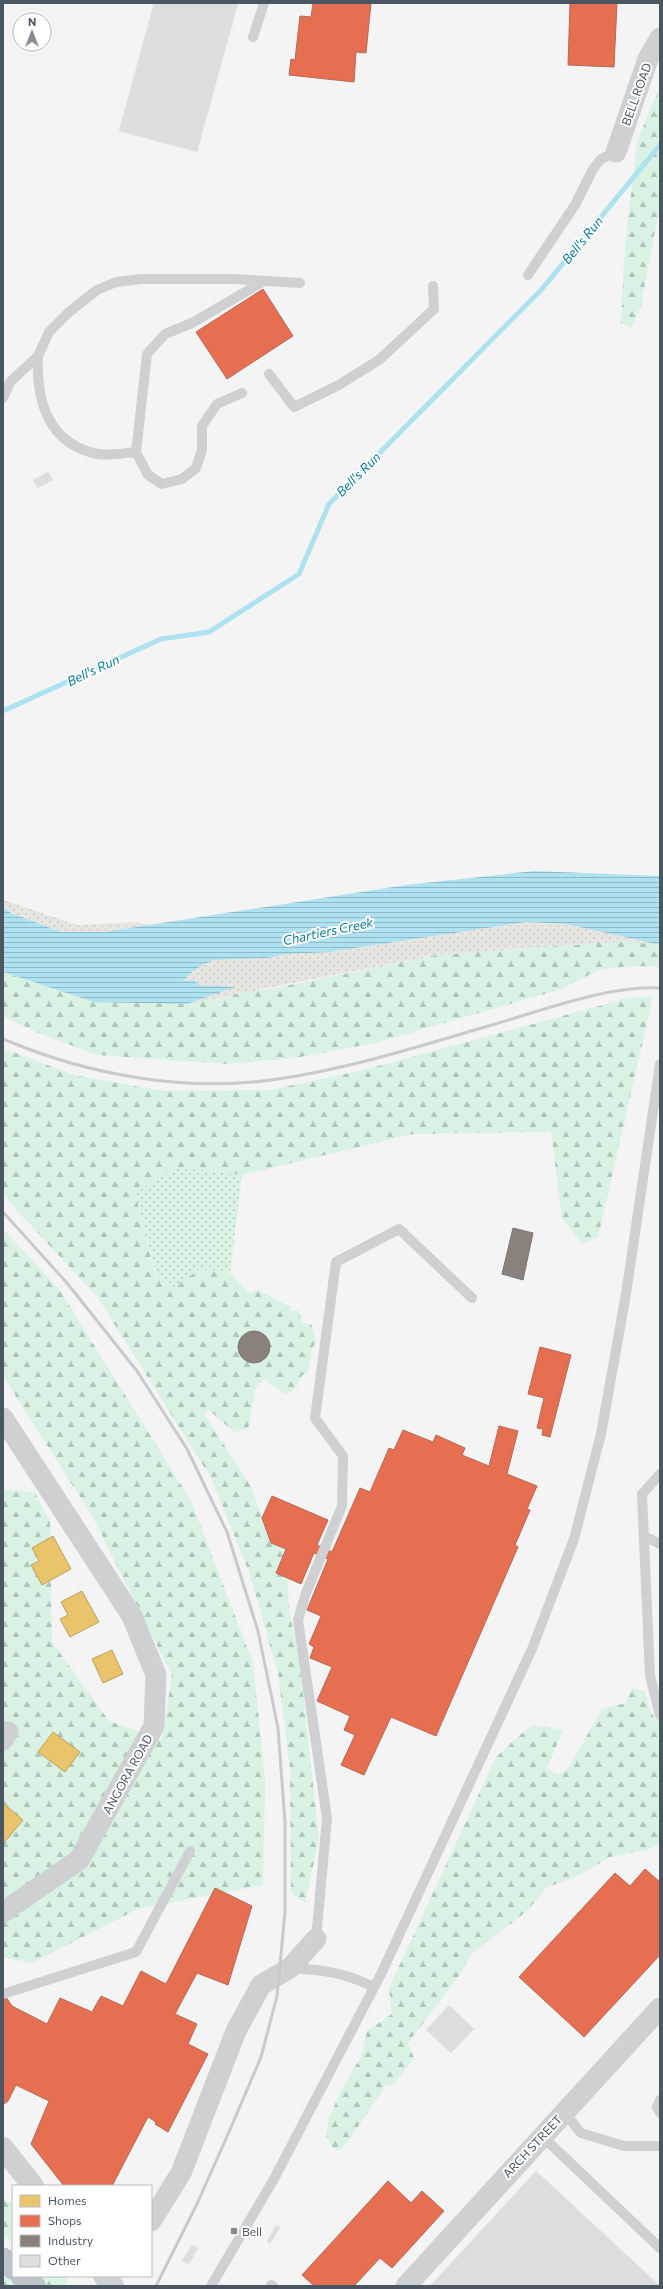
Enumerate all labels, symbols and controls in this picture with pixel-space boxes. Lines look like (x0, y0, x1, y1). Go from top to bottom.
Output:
north arrow (12, 12, 52, 52)
text: N (28, 15, 36, 28)
street label: BELL ROAD (618, 61, 654, 127)
water label: Bell's Run (558, 213, 606, 267)
water label: Bell's Run (332, 448, 384, 500)
water label: Bell's Run (64, 651, 122, 689)
water label: Chartiers Creek (281, 913, 376, 948)
street label: ANGORA ROAD (99, 1732, 155, 1816)
street label: ARCH STREET (500, 2112, 565, 2180)
legend (12, 2185, 152, 2277)
text: Homes (48, 2193, 86, 2207)
text: Shops (48, 2213, 82, 2227)
place label: Bell (242, 2224, 262, 2238)
marker: Bell (229, 2226, 239, 2236)
text: Industry (48, 2233, 93, 2247)
text: Other (48, 2253, 81, 2267)

